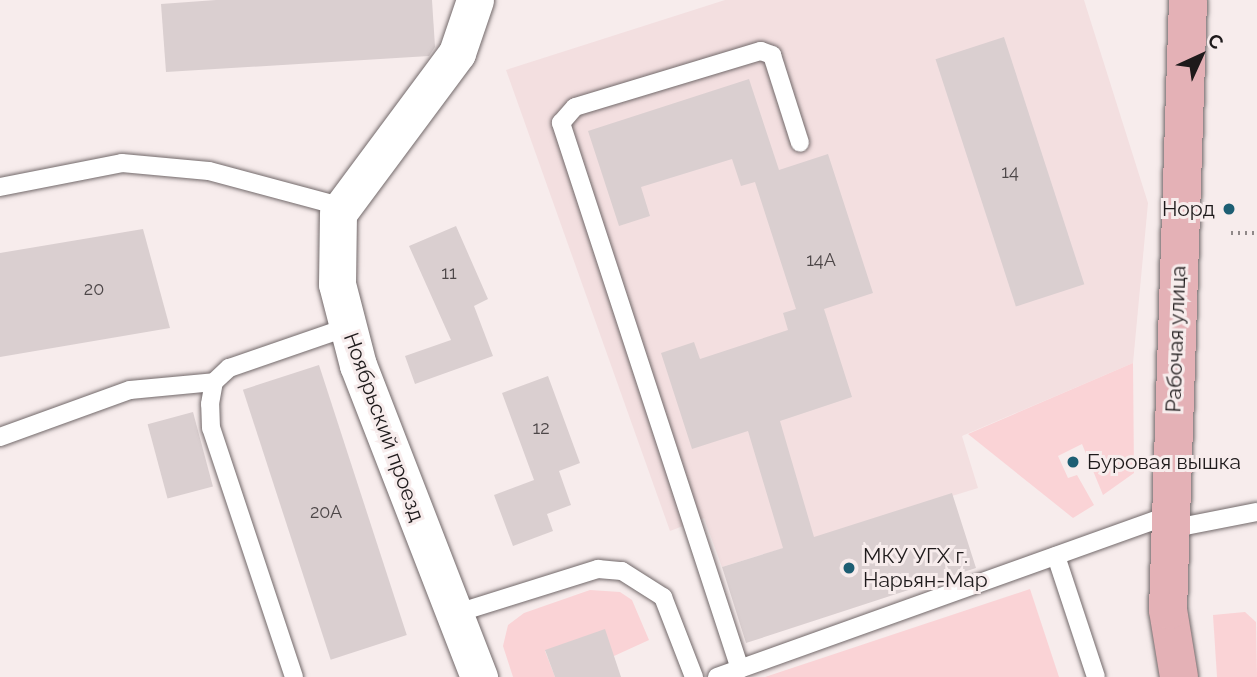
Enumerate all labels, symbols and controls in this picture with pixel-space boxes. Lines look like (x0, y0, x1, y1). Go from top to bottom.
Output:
north arrow (1166, 21, 1236, 91)
text: С (1203, 29, 1228, 54)
house number: 14 (1001, 161, 1019, 183)
place label: Норд (1162, 196, 1215, 222)
marker: Норд (1221, 201, 1237, 217)
house number: 14А (806, 249, 836, 271)
house number: 11 (441, 262, 457, 284)
street label: Рабочая улица (1161, 265, 1191, 413)
house number: 20 (84, 278, 104, 300)
street label: Ноябрьский проезд (338, 329, 430, 525)
house number: 12 (532, 417, 550, 439)
place label: Буровая вышка (1087, 449, 1241, 475)
marker: Буровая вышка (1065, 454, 1081, 470)
house number: 20А (310, 501, 342, 523)
place label: МКУ УГХ г. Нарьян-Мар (863, 543, 988, 593)
marker: МКУ УГХ г. Нарьян-Мар (841, 560, 857, 576)

